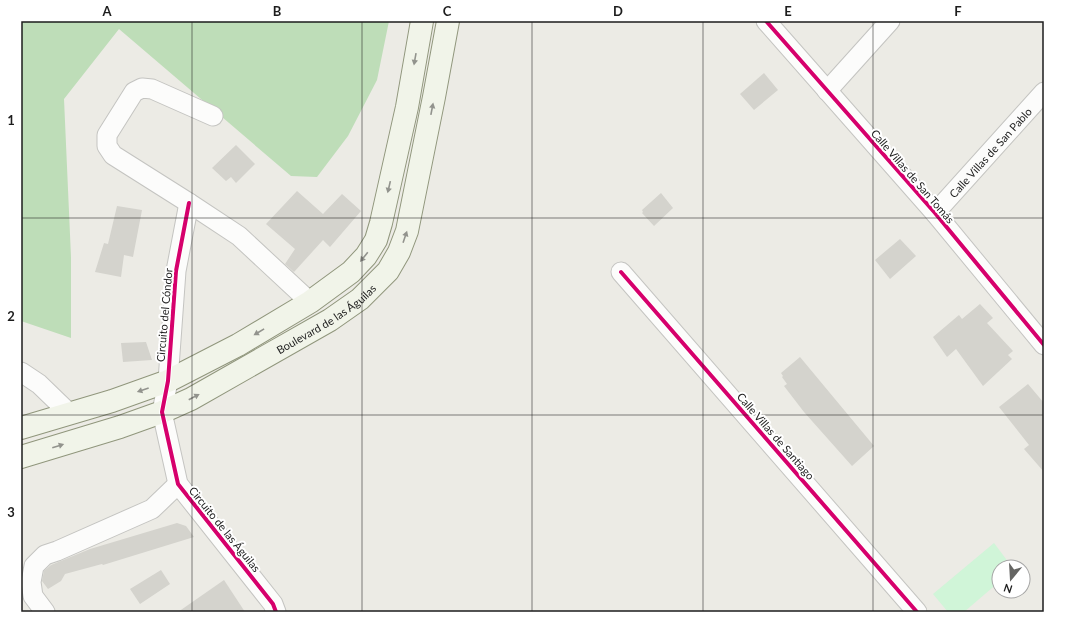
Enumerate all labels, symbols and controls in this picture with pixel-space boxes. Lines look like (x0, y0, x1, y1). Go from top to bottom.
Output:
text: A (101, 3, 112, 19)
text: B (273, 3, 282, 19)
text: C (443, 3, 452, 19)
text: D (613, 3, 623, 19)
text: E (784, 3, 792, 19)
text: F (954, 3, 962, 19)
one-way arrow (412, 53, 418, 66)
one-way arrow (429, 103, 435, 116)
street label: Calle Villas de San Pablo (946, 104, 1034, 200)
text: 1 (7, 112, 15, 128)
street label: Calle Villas de San Tomás (869, 126, 957, 226)
one-way arrow (386, 181, 392, 193)
one-way arrow (402, 230, 408, 242)
one-way arrow (360, 252, 369, 263)
street label: Circuito del Cóndor (153, 268, 175, 362)
street label: Boulevard de las Águilas (274, 281, 378, 356)
text: 2 (7, 308, 15, 324)
one-way arrow (253, 329, 265, 336)
one-way arrow (136, 387, 148, 393)
street label: Calle Villas de Santiago (735, 390, 817, 482)
one-way arrow (188, 394, 199, 401)
one-way arrow (53, 443, 65, 449)
street label: Circuito de las Águilas (187, 484, 263, 574)
text: 3 (7, 504, 15, 520)
north arrow (991, 559, 1031, 599)
text: N (1002, 581, 1014, 596)

